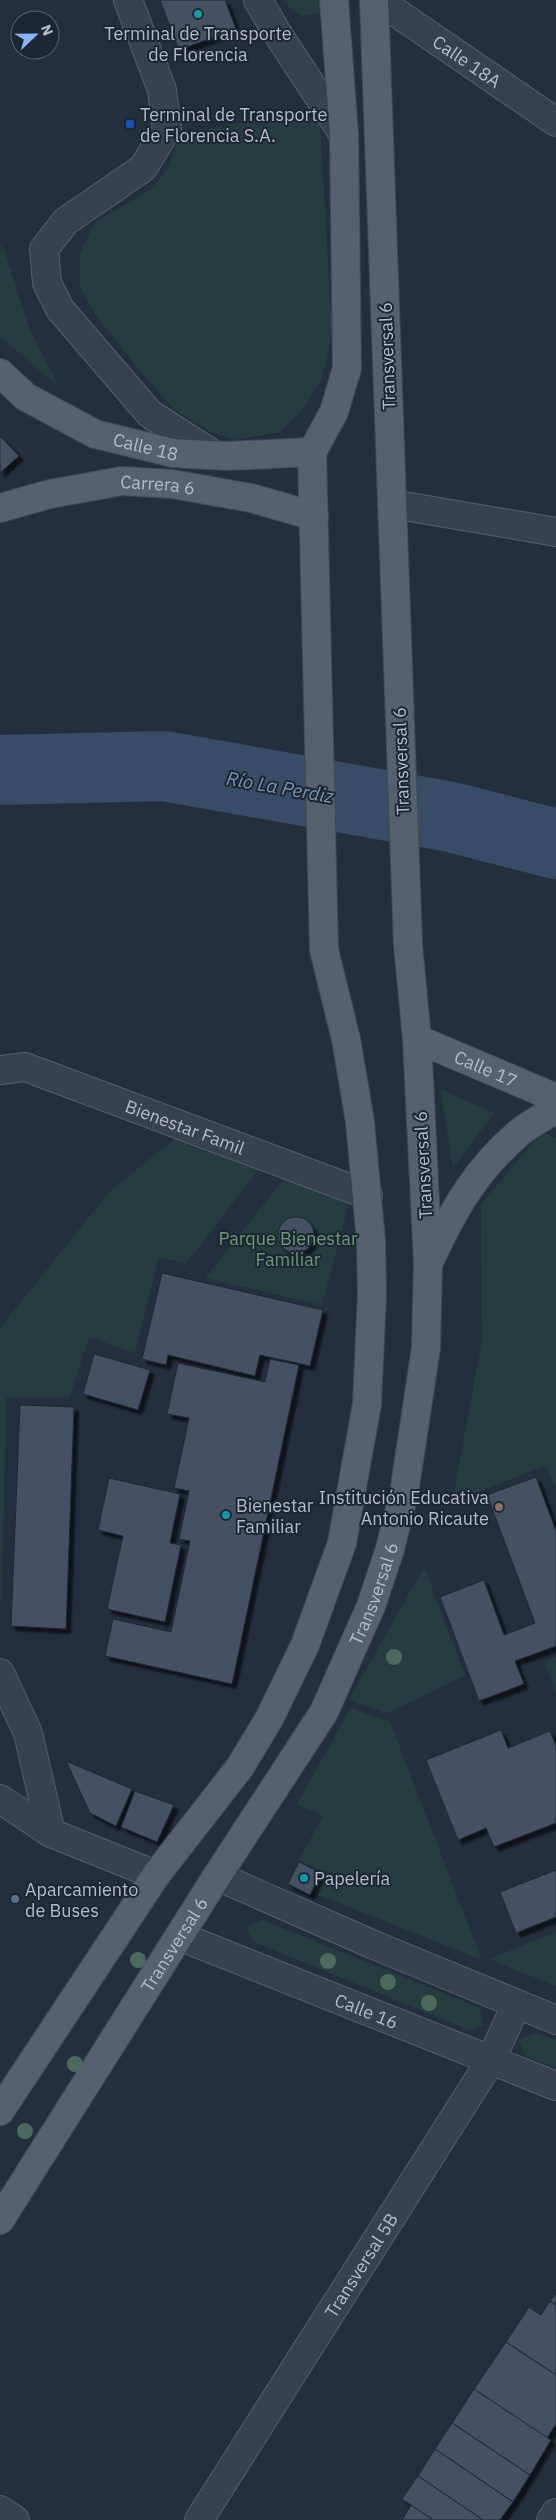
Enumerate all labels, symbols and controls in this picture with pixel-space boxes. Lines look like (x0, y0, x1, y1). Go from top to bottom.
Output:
marker: Terminal de Transporte de Florencia (192, 8, 204, 20)
north arrow (10, 10, 60, 60)
text: N (37, 22, 57, 38)
place label: Terminal de Transporte de Florencia (104, 22, 292, 66)
street label: Calle 18A (428, 30, 506, 93)
place label: Terminal de Transporte de Florencia S.A. (140, 103, 327, 147)
marker: Terminal de Transporte de Florencia S.A. (124, 118, 136, 130)
street label: Transversal 6 (374, 302, 400, 410)
street label: Calle 18 (111, 427, 181, 465)
street label: Carrera 6 (120, 469, 197, 499)
street label: Transversal 6 (388, 707, 414, 815)
water label: Río La Perdiz (225, 766, 336, 808)
street label: Calle 17 (451, 1045, 521, 1092)
street label: Bienestar Famil (122, 1094, 248, 1160)
street label: Transversal 6 (409, 1111, 437, 1219)
park label: Parque Bienestar Familiar (218, 1227, 358, 1271)
place label: Institución Educativa Antonio Ricaute (319, 1486, 489, 1530)
place label: Bienestar Familiar (236, 1494, 314, 1538)
marker: Institución Educativa Antonio Ricaute (493, 1501, 505, 1513)
marker: Bienestar Familiar (220, 1509, 232, 1521)
street label: Transversal 6 (344, 1540, 403, 1649)
place label: Papelería (314, 1867, 391, 1890)
marker: Papelería (298, 1872, 310, 1884)
place label: Aparcamiento de Buses (25, 1878, 138, 1922)
street label: Transversal 6 (135, 1892, 212, 1996)
marker: Aparcamiento de Buses (9, 1893, 21, 1905)
street label: Calle 16 (332, 1988, 402, 2034)
street label: Transversal 5B (319, 2208, 403, 2322)

